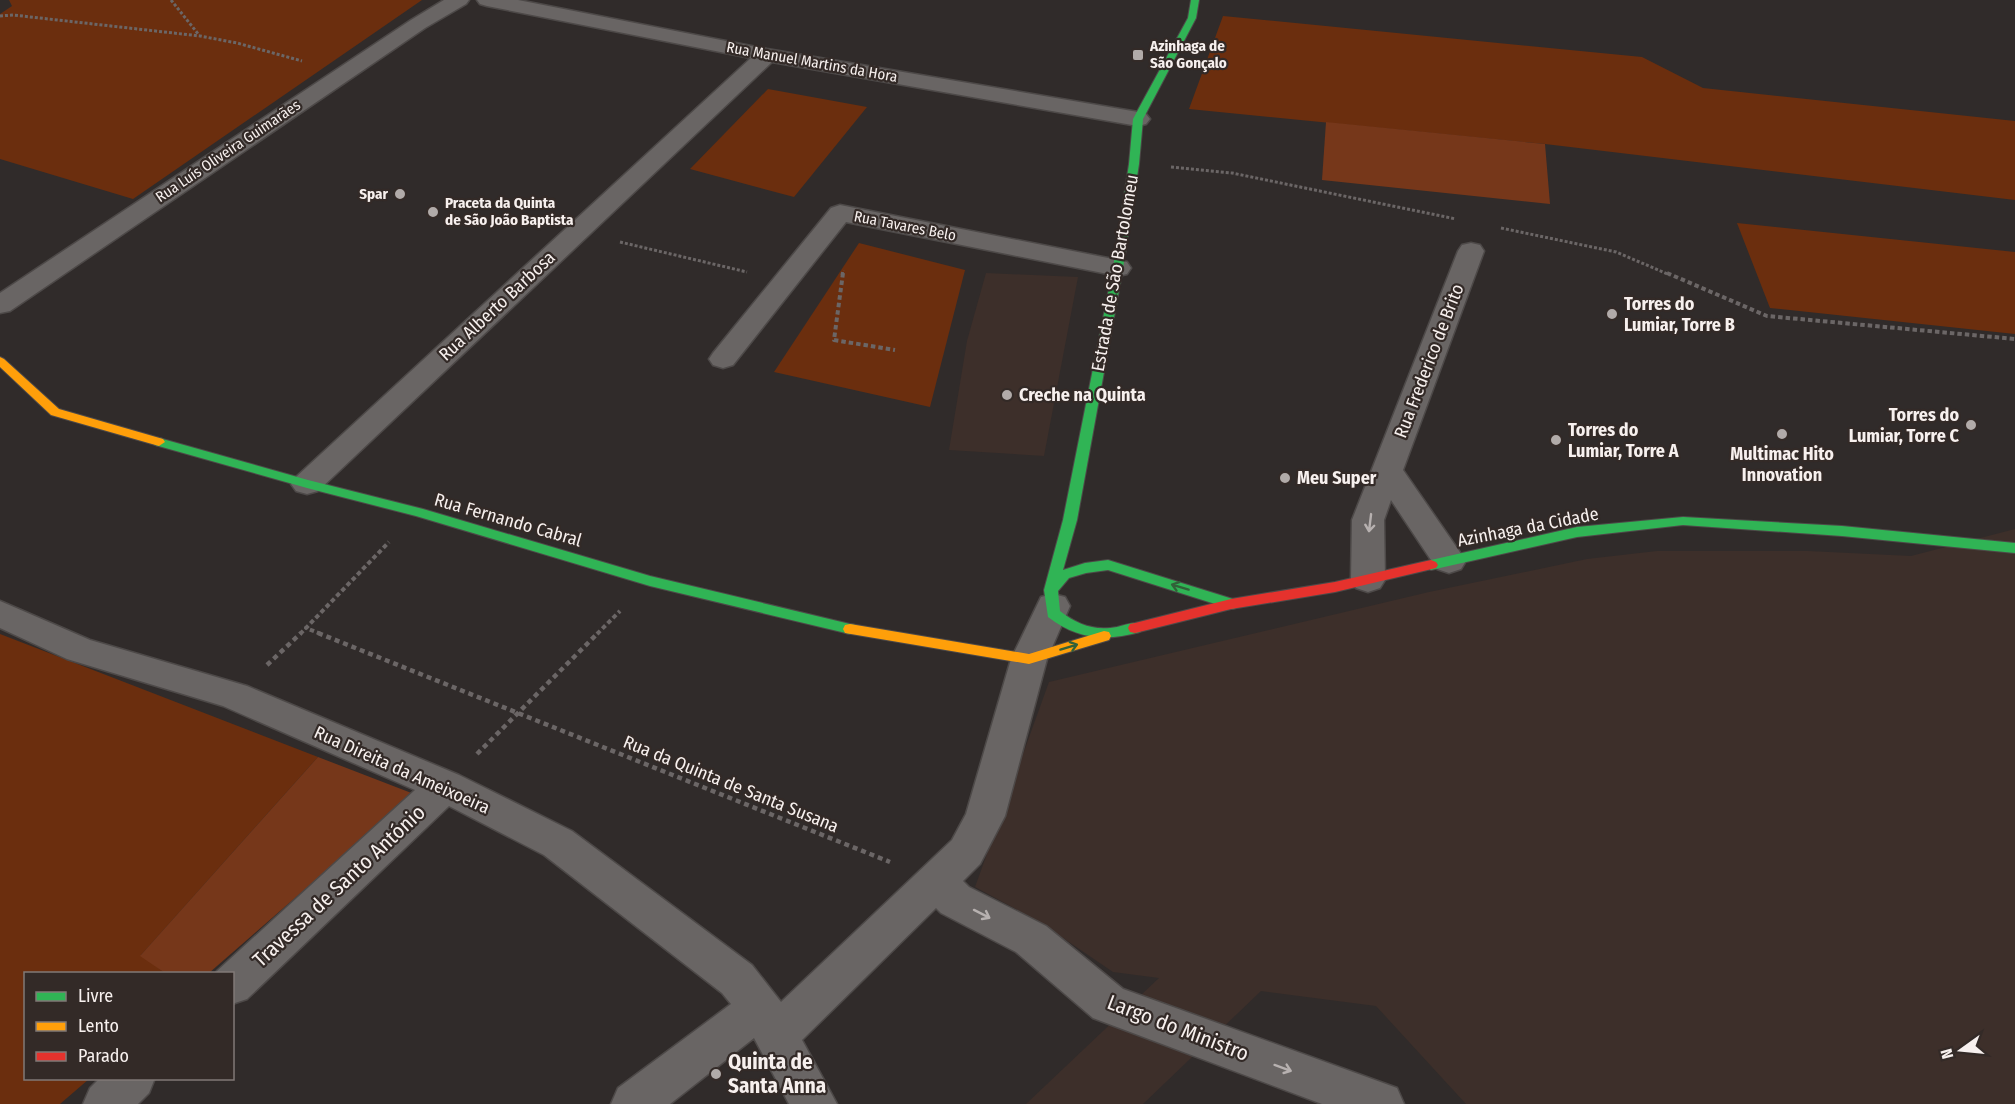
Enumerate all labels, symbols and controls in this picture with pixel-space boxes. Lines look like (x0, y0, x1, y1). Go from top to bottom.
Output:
place label: Azinhaga de São Gonçalo (1149, 37, 1227, 73)
street label: Rua Manuel Martins da Hora (725, 38, 899, 86)
marker: Azinhaga de São Gonçalo (1131, 48, 1145, 62)
street label: Rua Luís Oliveira Guimarães (152, 96, 304, 206)
street label: Estrada de São Bartolomeu (1087, 173, 1143, 373)
place label: Spar (359, 185, 388, 203)
marker: Spar (393, 187, 407, 201)
place label: Praceta da Quinta de São João Baptista (445, 194, 574, 229)
marker: Praceta da Quinta de São João Baptista (426, 205, 440, 219)
street label: Rua Tavares Belo (852, 207, 958, 245)
street label: Rua Alberto Barbosa (434, 246, 560, 366)
street label: Rua Frederico de Brito (1389, 281, 1469, 441)
place label: Torres do Lumiar, Torre B (1624, 293, 1735, 336)
marker: Torres do Lumiar, Torre B (1605, 307, 1619, 321)
place label: Creche na Quinta (1019, 384, 1146, 406)
marker: Creche na Quinta (1000, 388, 1014, 402)
place label: Torres do Lumiar, Torre C (1849, 404, 1960, 447)
marker: Torres do Lumiar, Torre C (1964, 418, 1978, 432)
place label: Torres do Lumiar, Torre A (1568, 419, 1679, 462)
marker: Multimac Hito Innovation (1775, 427, 1789, 441)
marker: Torres do Lumiar, Torre A (1549, 433, 1563, 447)
place label: Multimac Hito Innovation (1730, 443, 1834, 486)
place label: Meu Super (1297, 467, 1377, 489)
marker: Meu Super (1278, 471, 1292, 485)
street label: Rua Fernando Cabral (432, 488, 584, 552)
street label: Azinhaga da Cidade (1456, 503, 1601, 551)
one-way arrow (1364, 513, 1375, 533)
one-way arrow (1171, 581, 1190, 592)
one-way arrow (1059, 641, 1078, 652)
street label: Rua Direita da Ameixoeira (311, 721, 493, 819)
street label: Rua da Quinta de Santa Susana (620, 731, 842, 837)
street label: Travessa de Santo António (247, 799, 431, 973)
one-way arrow (972, 909, 990, 920)
legend (24, 972, 234, 1080)
text: Livre (78, 985, 113, 1007)
street label: Largo do Ministro (1104, 989, 1252, 1067)
text: Lento (78, 1015, 119, 1037)
north arrow (1931, 1020, 1991, 1080)
text: Parado (78, 1045, 129, 1067)
text: N (1937, 1047, 1957, 1061)
place label: Quinta de Santa Anna (728, 1049, 826, 1099)
one-way arrow (1273, 1063, 1291, 1074)
marker: Quinta de Santa Anna (709, 1067, 723, 1081)

